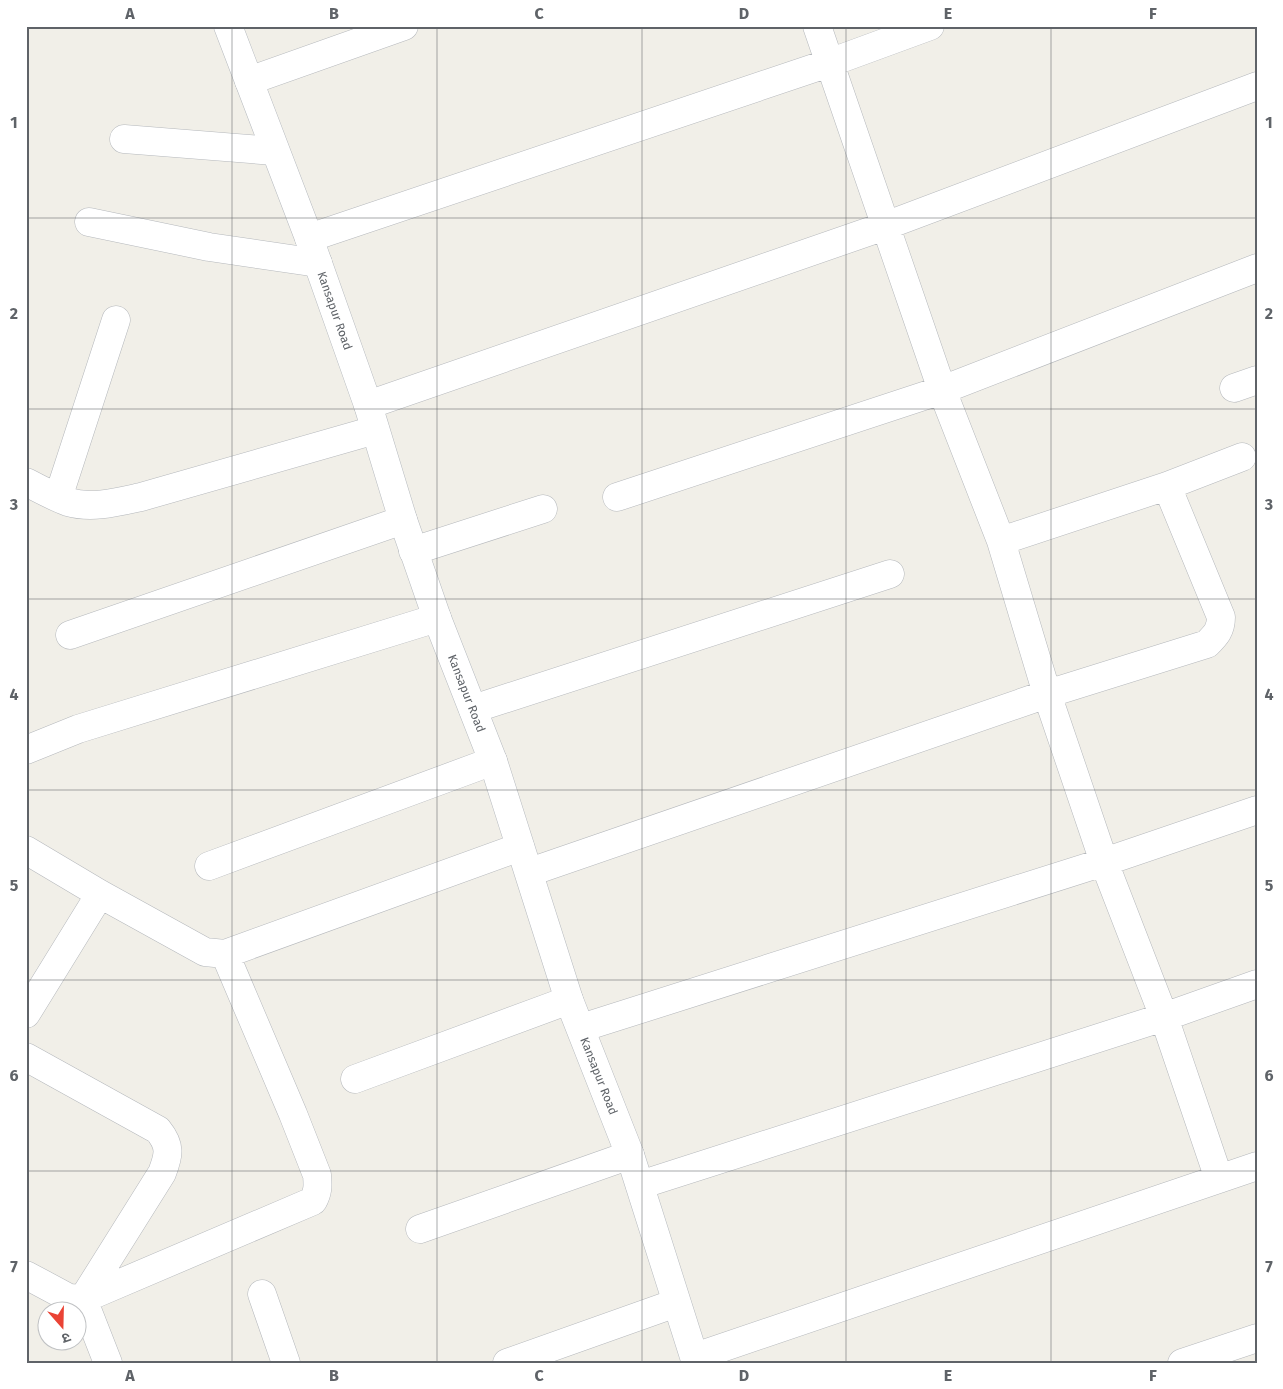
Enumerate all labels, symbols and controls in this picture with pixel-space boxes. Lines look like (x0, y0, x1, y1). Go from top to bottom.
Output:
text: A (124, 4, 135, 23)
text: B (329, 4, 339, 23)
text: C (534, 4, 544, 23)
text: D (739, 4, 749, 23)
text: E (944, 4, 952, 23)
text: F (1149, 4, 1157, 23)
text: 1 (10, 113, 18, 132)
text: 1 (1265, 113, 1273, 132)
street label: Kansapur Road (314, 270, 355, 352)
text: 2 (10, 304, 18, 323)
text: 2 (1265, 304, 1273, 323)
text: 3 (9, 495, 18, 514)
text: 3 (1264, 495, 1273, 514)
street label: Kansapur Road (445, 653, 488, 734)
text: 4 (9, 685, 19, 704)
text: 4 (1264, 685, 1274, 704)
text: 5 (10, 876, 19, 895)
text: 5 (1265, 876, 1274, 895)
street label: Kansapur Road (577, 1035, 620, 1117)
text: 6 (9, 1066, 19, 1085)
text: 6 (1264, 1066, 1274, 1085)
text: 7 (10, 1257, 18, 1276)
text: 7 (1265, 1257, 1273, 1276)
north arrow (38, 1302, 88, 1352)
text: उ (59, 1328, 73, 1347)
text: A (124, 1366, 135, 1385)
text: B (329, 1366, 339, 1385)
text: C (534, 1366, 544, 1385)
text: D (739, 1366, 749, 1385)
text: E (944, 1366, 952, 1385)
text: F (1149, 1366, 1157, 1385)

